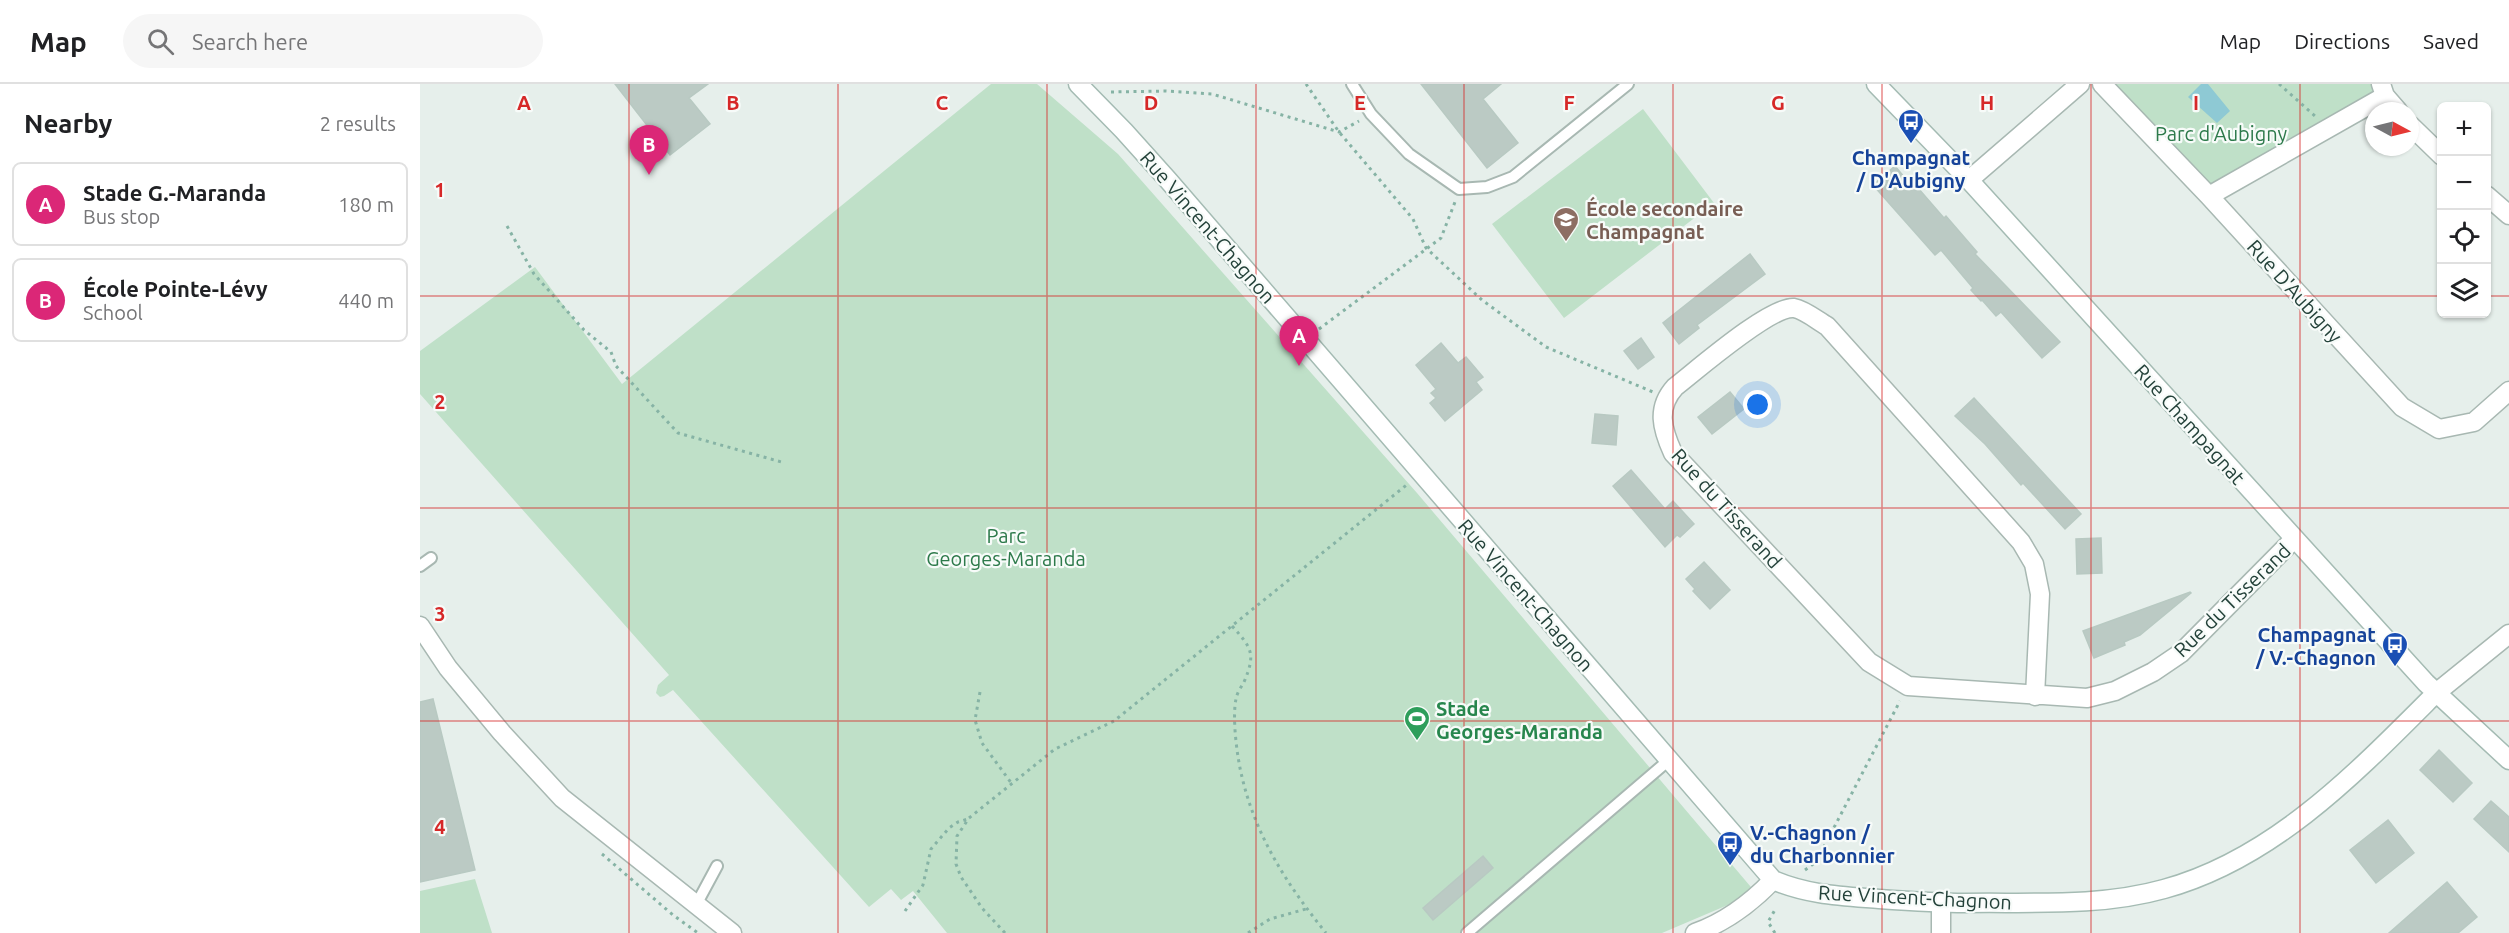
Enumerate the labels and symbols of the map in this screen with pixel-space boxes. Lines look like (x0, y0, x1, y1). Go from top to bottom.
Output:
text: A (517, 91, 531, 114)
text: B (726, 91, 740, 114)
text: C (936, 91, 949, 114)
text: D (1144, 91, 1158, 114)
text: E (1354, 91, 1366, 114)
text: F (1563, 91, 1575, 114)
text: G (1771, 91, 1785, 114)
text: H (1980, 91, 1994, 114)
text: I (2193, 91, 2199, 114)
north arrow (2365, 102, 2419, 156)
bus stop icon: Champagnat / D'Aubigny (1896, 107, 1926, 145)
park label: Parc d'Aubigny (2155, 122, 2287, 145)
pin: B (630, 126, 668, 175)
street label: Rue Vincent-Chagnon (1136, 146, 1280, 308)
place label: Champagnat / D'Aubigny (1852, 146, 1971, 192)
text: 1 (434, 178, 446, 201)
place label: École secondaire Champagnat (1586, 196, 1744, 243)
school or university icon: École secondaire Champagnat (1551, 205, 1581, 243)
street label: Rue D'Aubigny (2243, 235, 2347, 347)
pin: A (1280, 316, 1318, 366)
street label: Rue Champagnat (2130, 359, 2250, 489)
text: 2 (434, 390, 446, 413)
your location (1743, 390, 1772, 419)
street label: Rue du Tisserand (1667, 443, 1787, 573)
street label: Rue Vincent-Chagnon (1454, 514, 1598, 676)
park label: Parc Georges-Maranda (926, 524, 1086, 570)
street label: Rue du Tisserand (2169, 539, 2295, 661)
text: 3 (434, 602, 446, 625)
place label: Champagnat / V.-Chagnon (2255, 623, 2376, 669)
bus stop icon: Champagnat / V.-Chagnon (2380, 630, 2410, 668)
place label: Stade Georges-Maranda (1436, 697, 1603, 743)
sports icon: Stade Georges-Maranda (1402, 704, 1432, 742)
text: 4 (434, 815, 446, 838)
place label: V.-Chagnon / du Charbonnier (1750, 821, 1895, 867)
bus stop icon: V.-Chagnon / du Charbonnier (1715, 829, 1745, 867)
street label: Rue Vincent-Chagnon (1818, 880, 2012, 914)

